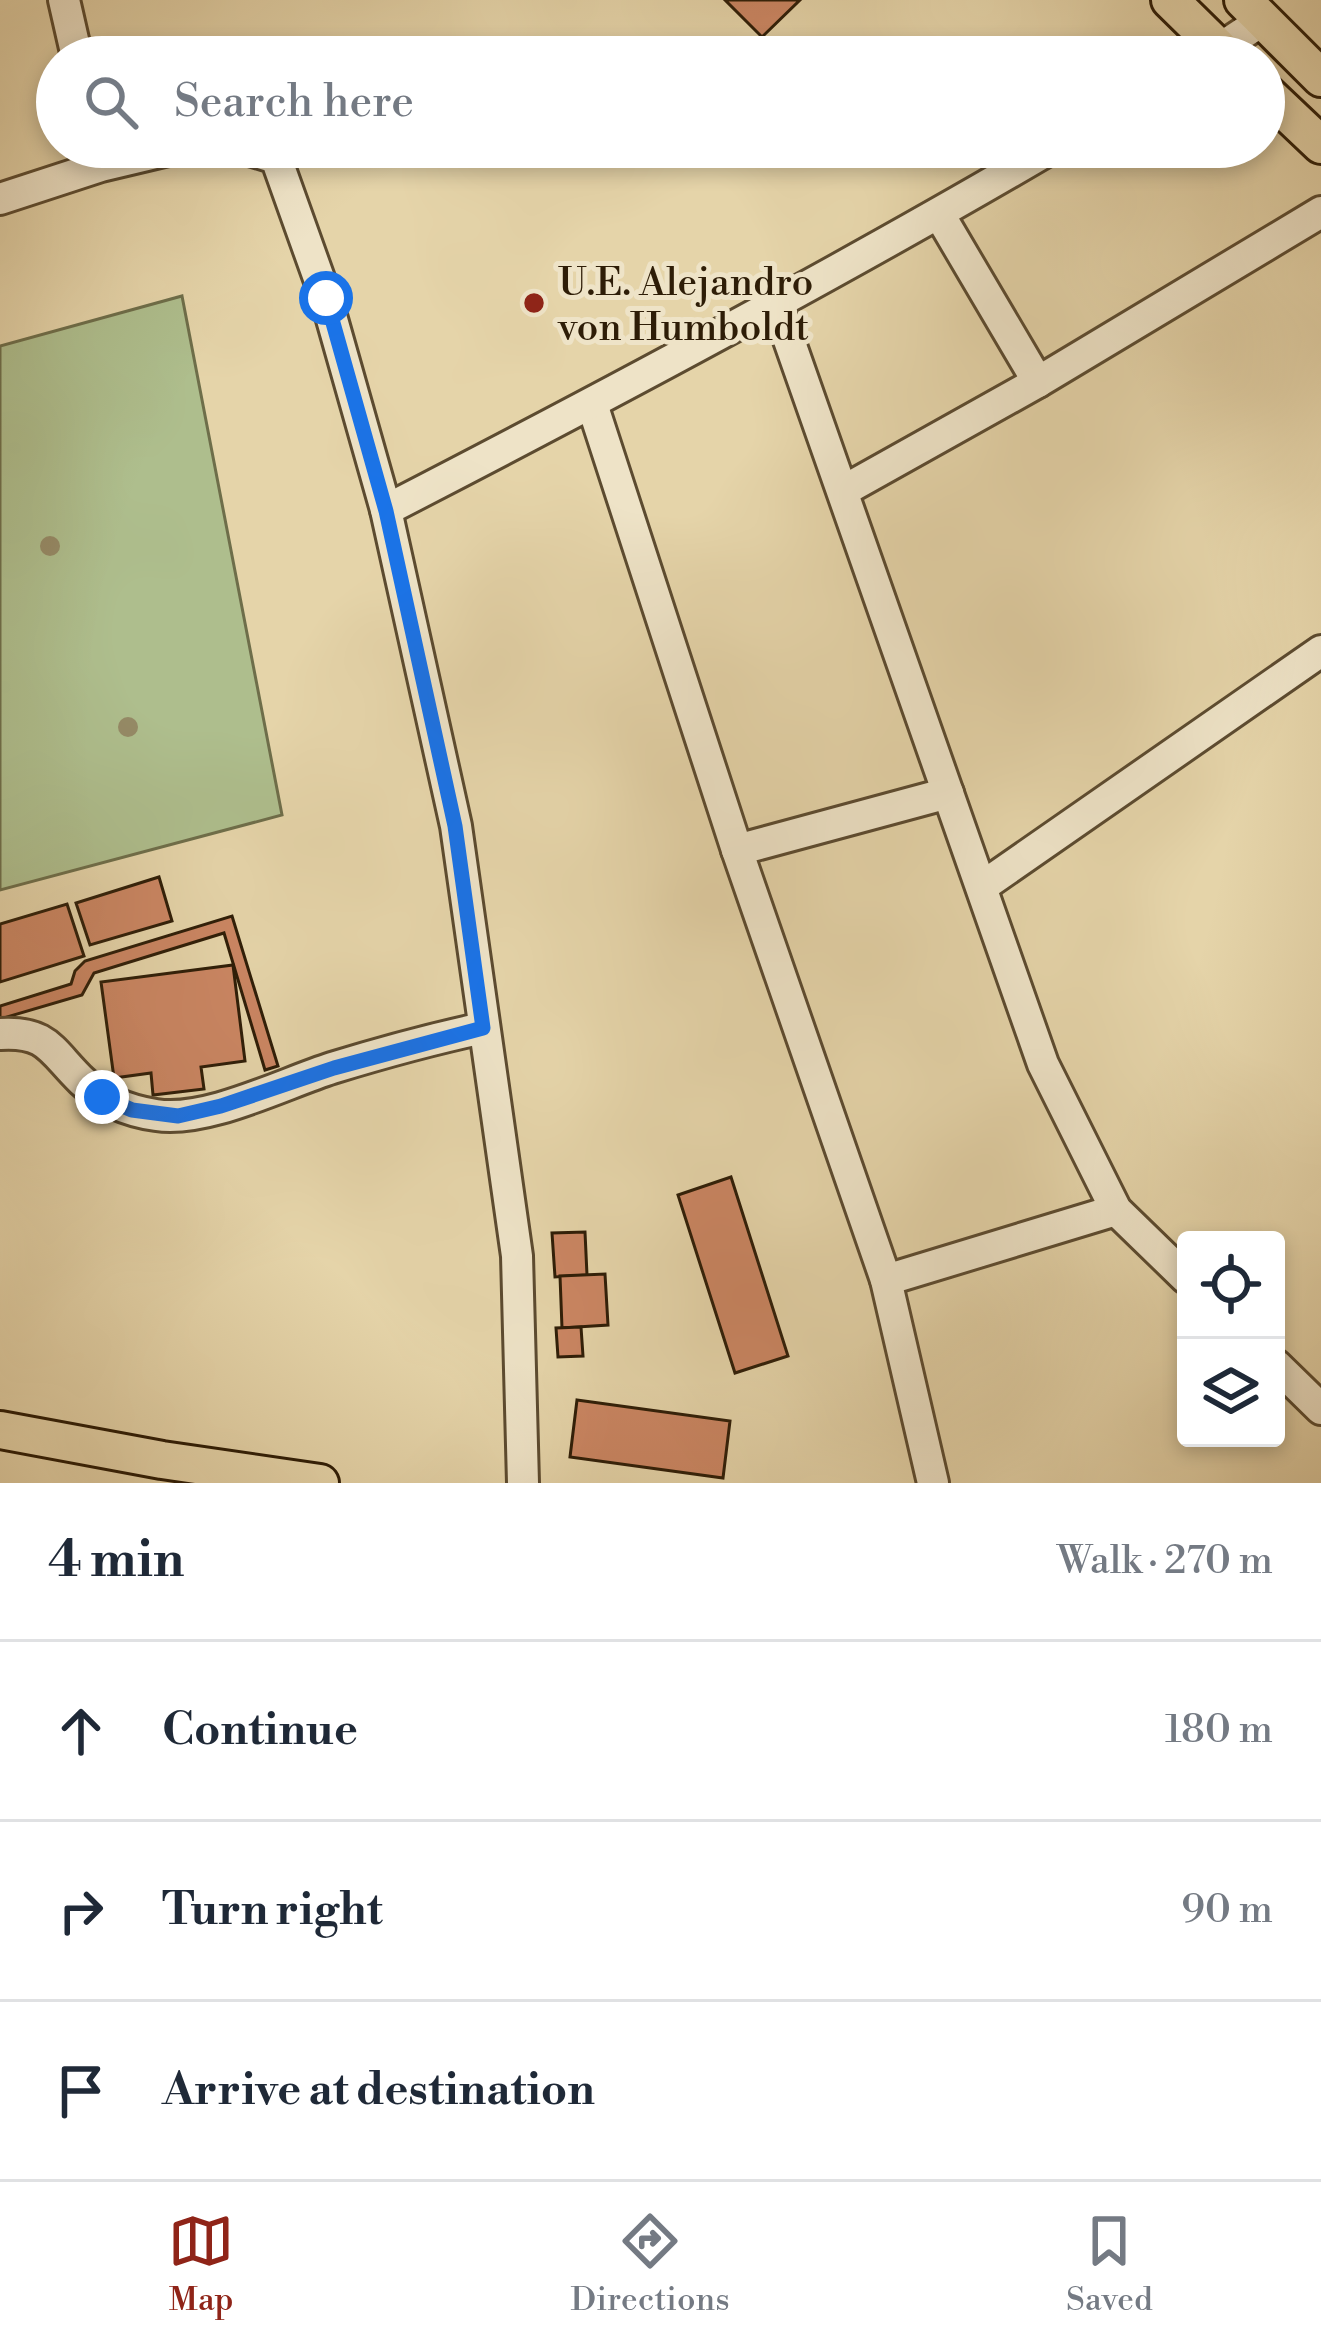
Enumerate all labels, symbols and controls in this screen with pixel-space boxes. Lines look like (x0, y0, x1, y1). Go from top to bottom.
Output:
search box (36, 36, 1285, 168)
icon: search (78, 69, 144, 135)
text: Search here (174, 74, 414, 131)
place label: U.E. Alejandro von Humboldt (557, 259, 814, 353)
route start (299, 271, 353, 325)
marker: U.E. Alejandro von Humboldt (521, 290, 547, 316)
route end (75, 1070, 129, 1124)
map controls (1177, 1231, 1285, 1447)
button: locate (1177, 1231, 1285, 1339)
button: layers (1177, 1339, 1285, 1447)
text: 4 min (48, 1529, 184, 1593)
text: Walk · 270 m (1057, 1537, 1273, 1586)
icon: ahead (48, 1698, 114, 1764)
text: Continue (162, 1702, 358, 1759)
text: 180 m (1165, 1706, 1273, 1755)
icon: right (48, 1878, 114, 1944)
text: Turn right (162, 1882, 383, 1939)
text: 90 m (1181, 1886, 1273, 1935)
icon: arrive (48, 2058, 114, 2124)
text: Arrive at destination (162, 2062, 595, 2119)
tab: Map (168, 2208, 234, 2321)
tab: Directions (571, 2208, 730, 2321)
tab: Saved (1066, 2208, 1153, 2321)

